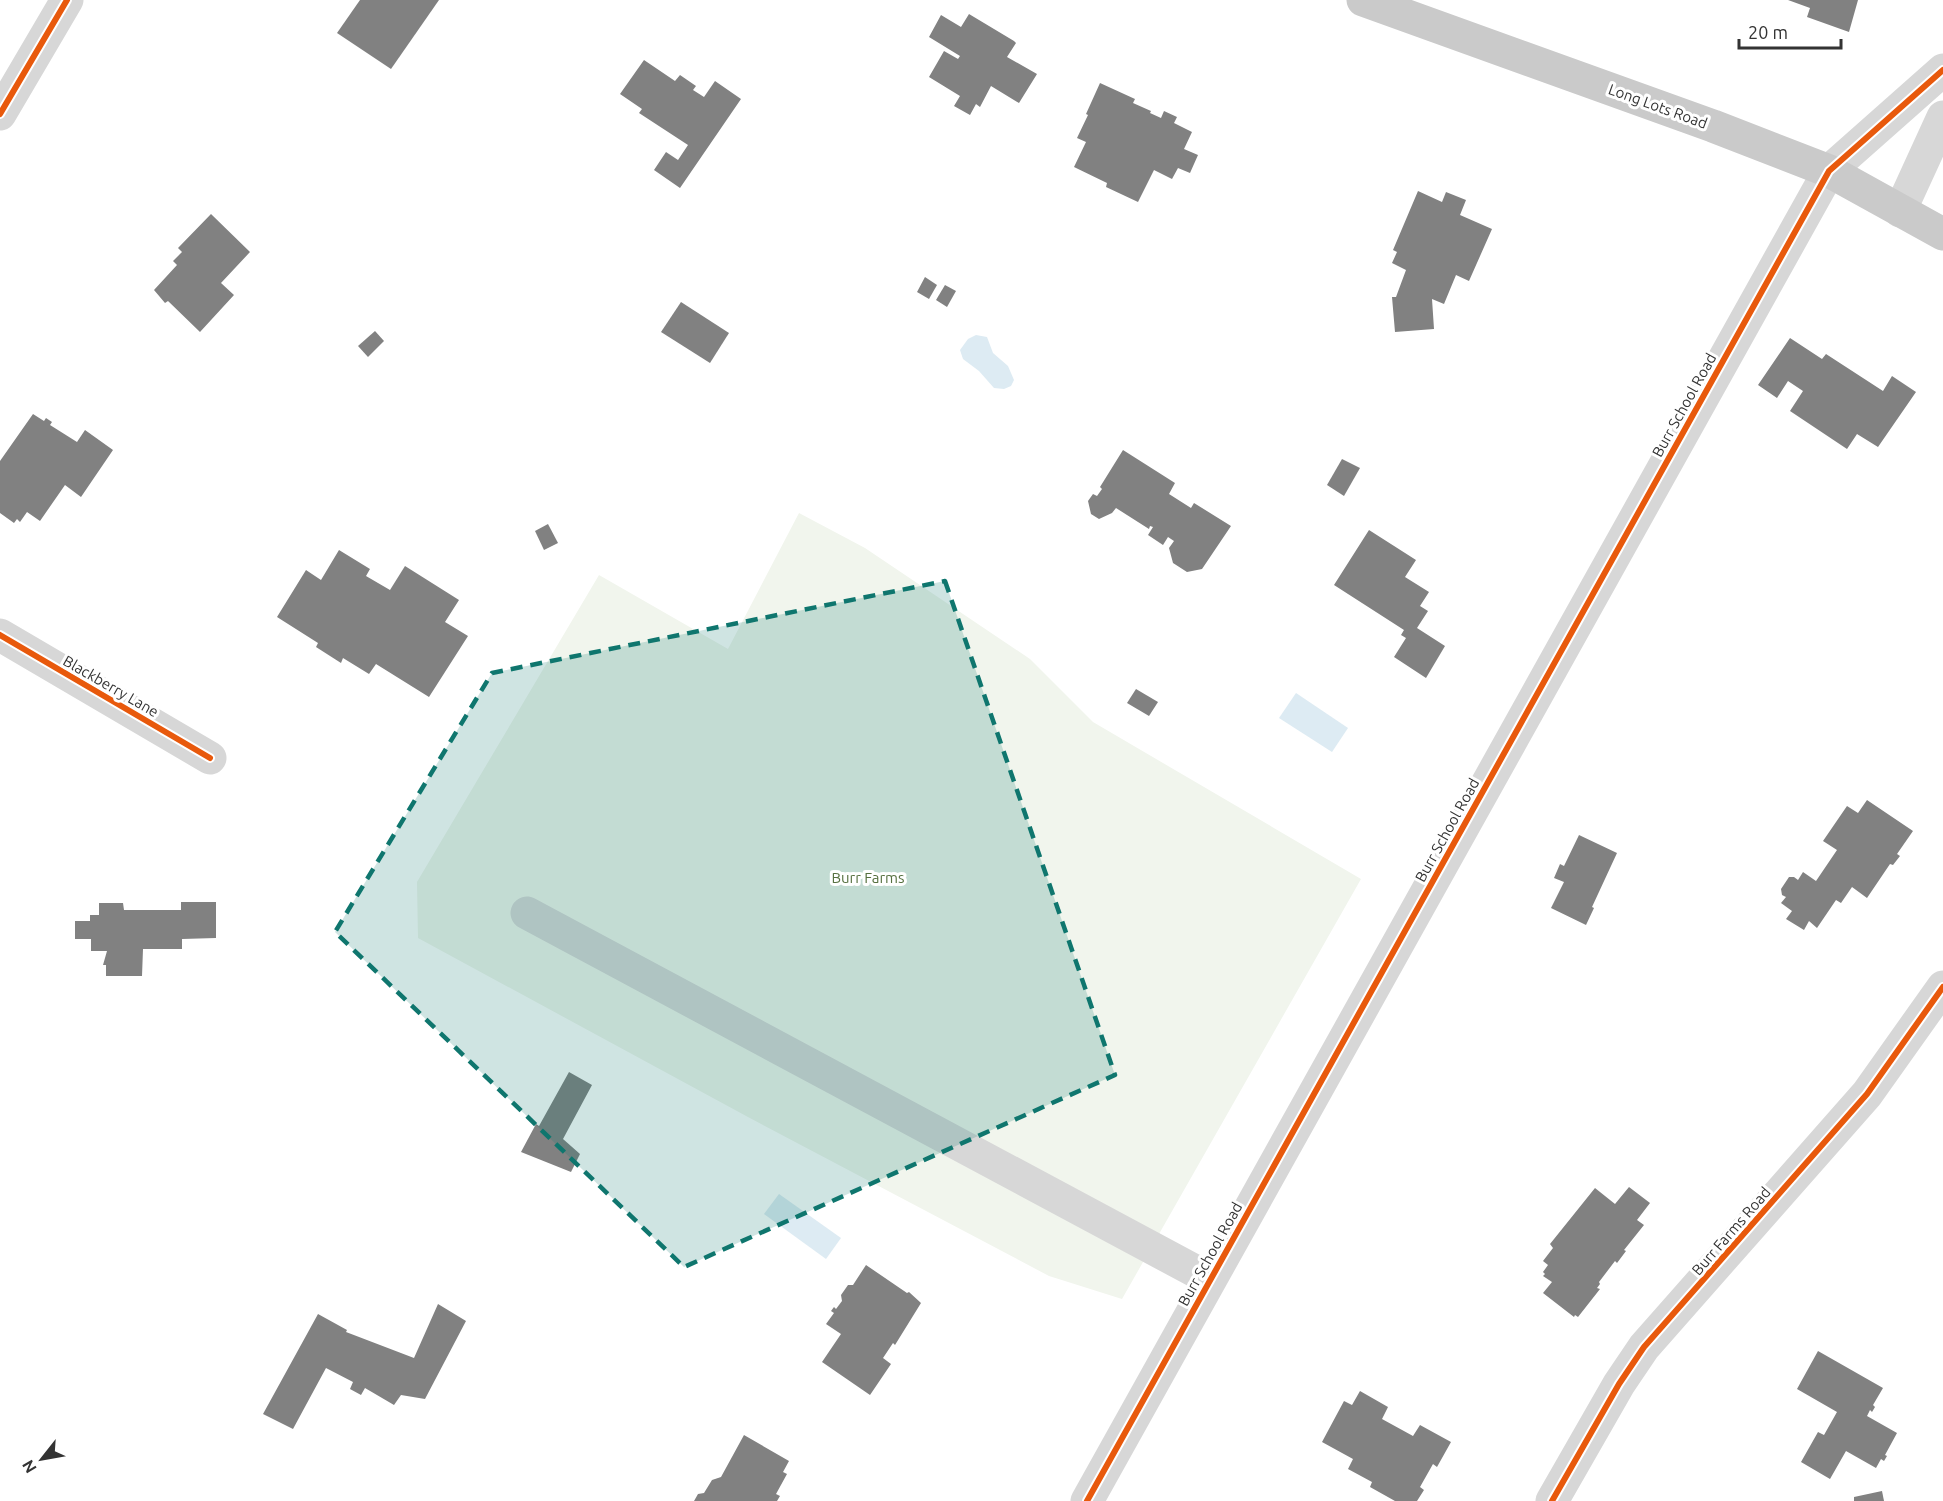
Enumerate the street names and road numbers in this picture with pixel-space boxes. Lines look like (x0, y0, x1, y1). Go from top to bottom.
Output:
street label: Long Lots Road (1606, 80, 1710, 132)
street label: Burr School Road (1648, 350, 1720, 460)
street label: Blackberry Lane (60, 652, 162, 720)
street label: Burr School Road (1411, 775, 1483, 885)
street label: Burr Farms Road (1688, 1184, 1774, 1278)
street label: Burr School Road (1174, 1199, 1246, 1309)

